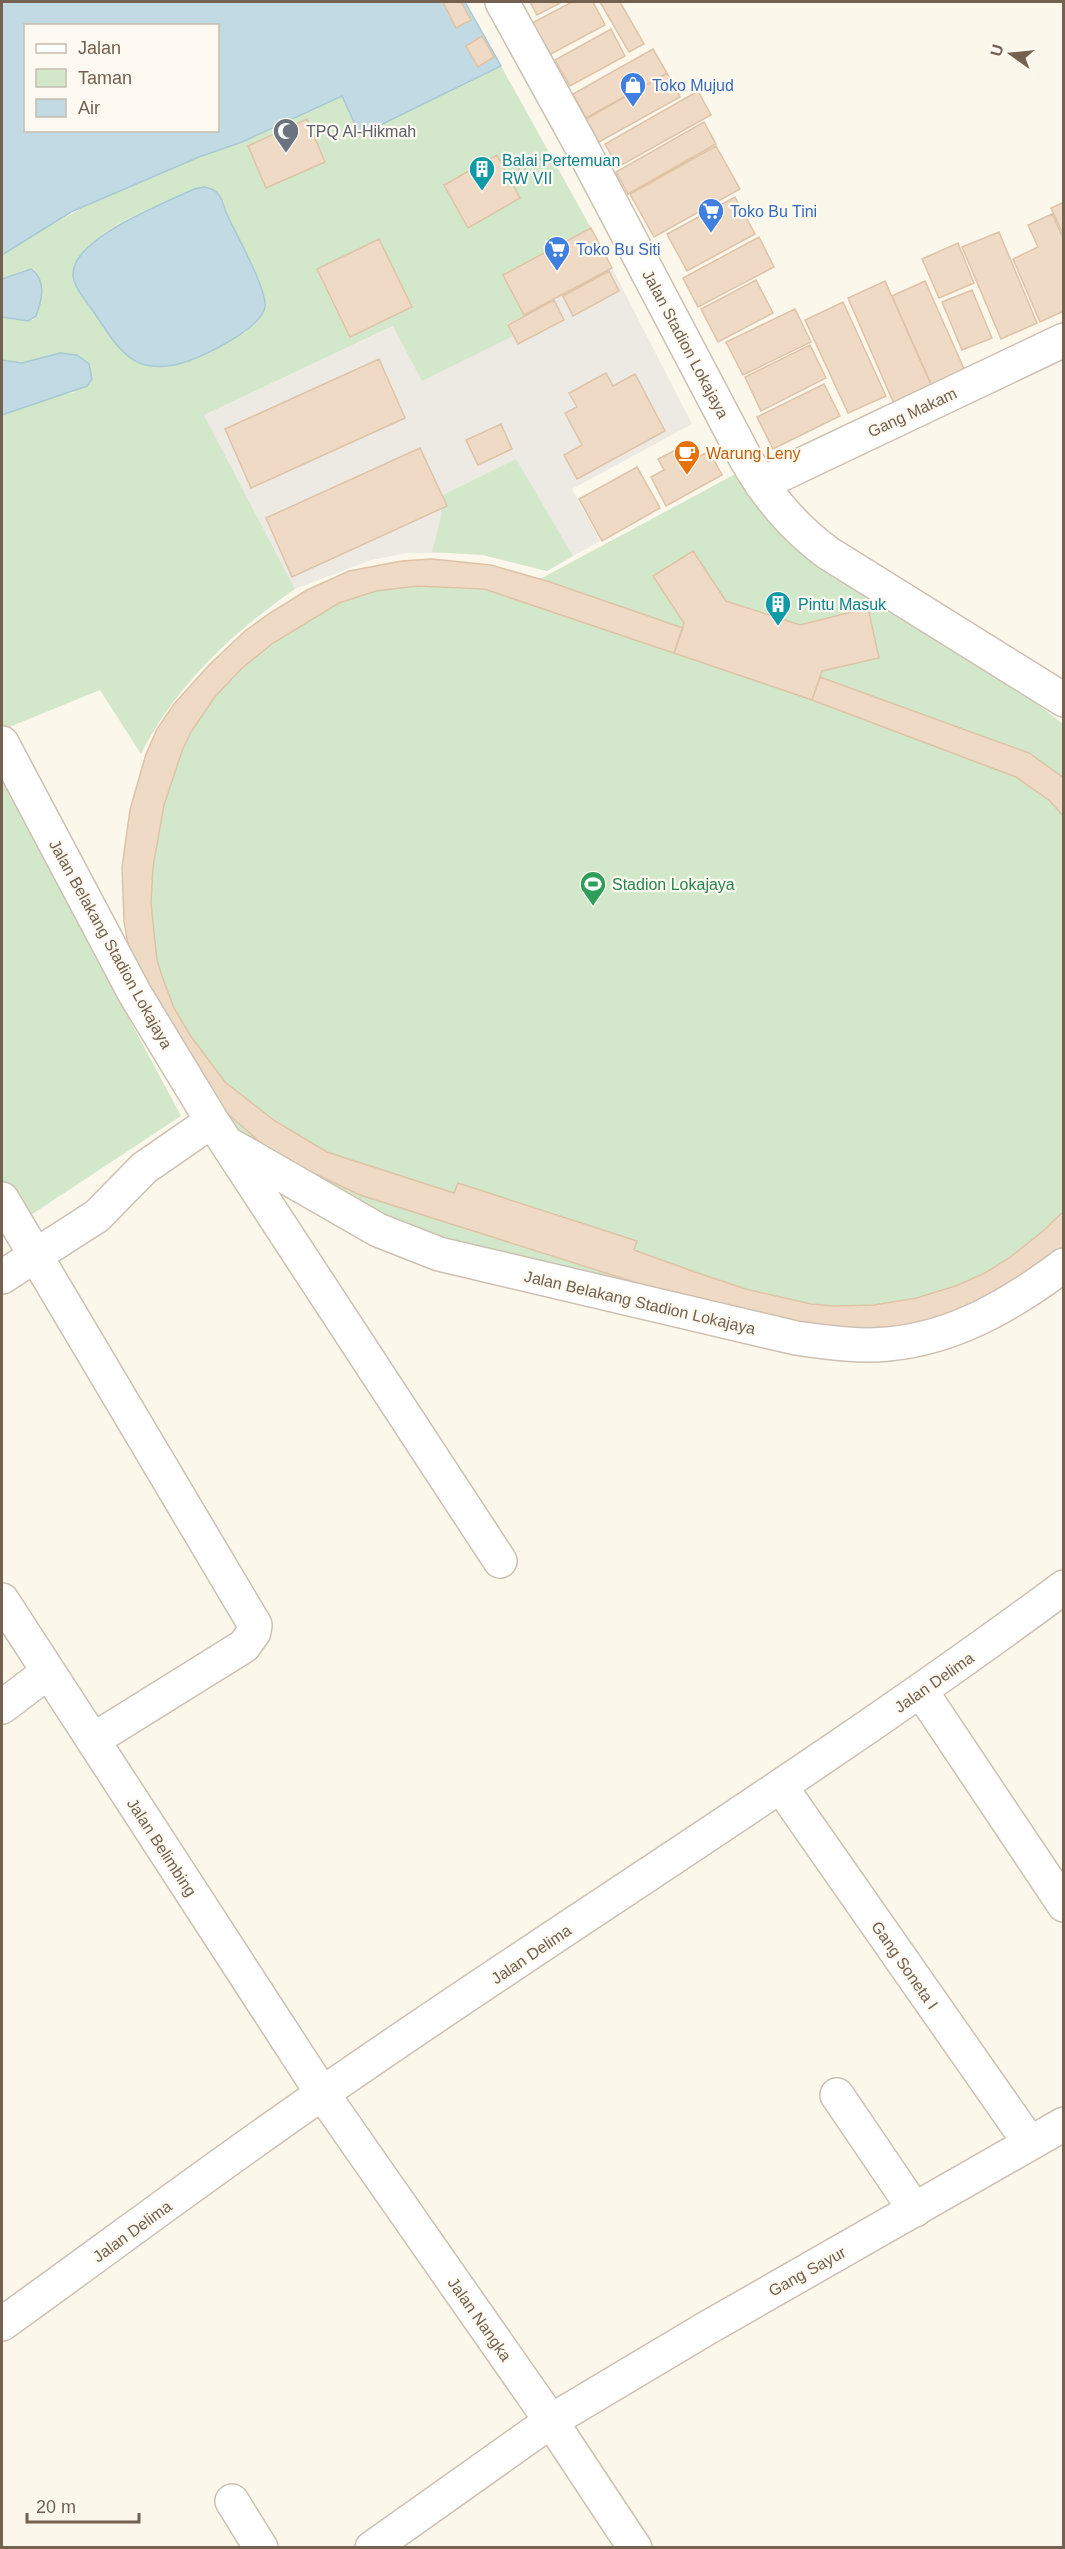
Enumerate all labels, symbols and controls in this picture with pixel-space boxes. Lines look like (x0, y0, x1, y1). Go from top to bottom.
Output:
legend (24, 24, 219, 132)
north arrow (981, 24, 1041, 84)
text: Jalan (78, 38, 121, 58)
text: U (987, 42, 1007, 58)
text: Taman (78, 68, 132, 88)
shop icon: Toko Mujud (618, 70, 648, 108)
place label: Toko Mujud (652, 77, 734, 94)
text: Air (78, 98, 100, 118)
mosque icon: TPQ Al-Hikmah (271, 116, 301, 154)
place label: TPQ Al-Hikmah (306, 123, 416, 140)
place label: Balai Pertemuan RW VII (502, 152, 620, 187)
building icon: Balai Pertemuan RW VII (467, 154, 497, 192)
supermarket icon: Toko Bu Tini (696, 196, 726, 234)
place label: Toko Bu Tini (730, 203, 817, 220)
supermarket icon: Toko Bu Siti (542, 234, 572, 272)
place label: Toko Bu Siti (576, 241, 660, 258)
street label: Jalan Stadion Lokajaya (639, 267, 732, 421)
street label: Gang Makam (865, 384, 959, 440)
cafe icon: Warung Leny (672, 438, 702, 476)
place label: Warung Leny (706, 445, 801, 462)
building icon: Pintu Masuk (763, 589, 793, 627)
place label: Pintu Masuk (798, 596, 887, 613)
street label: Jalan Belakang Stadion Lokajaya (46, 837, 175, 1052)
sports icon: Stadion Lokajaya (578, 869, 608, 907)
place label: Stadion Lokajaya (612, 876, 735, 893)
street label: Jalan Belakang Stadion Lokajaya (523, 1268, 757, 1337)
street label: Jalan Delima (892, 1649, 977, 1716)
street label: Jalan Belimbing (124, 1795, 199, 1899)
street label: Gang Soneta I (868, 1918, 941, 2012)
street label: Jalan Delima (488, 1921, 574, 1987)
street label: Jalan Delima (90, 2197, 175, 2265)
street label: Gang Sayur (766, 2243, 849, 2300)
street label: Jalan Nangka (445, 2274, 515, 2364)
scale bar (27, 2486, 140, 2524)
text: 20 m (36, 2497, 76, 2517)

